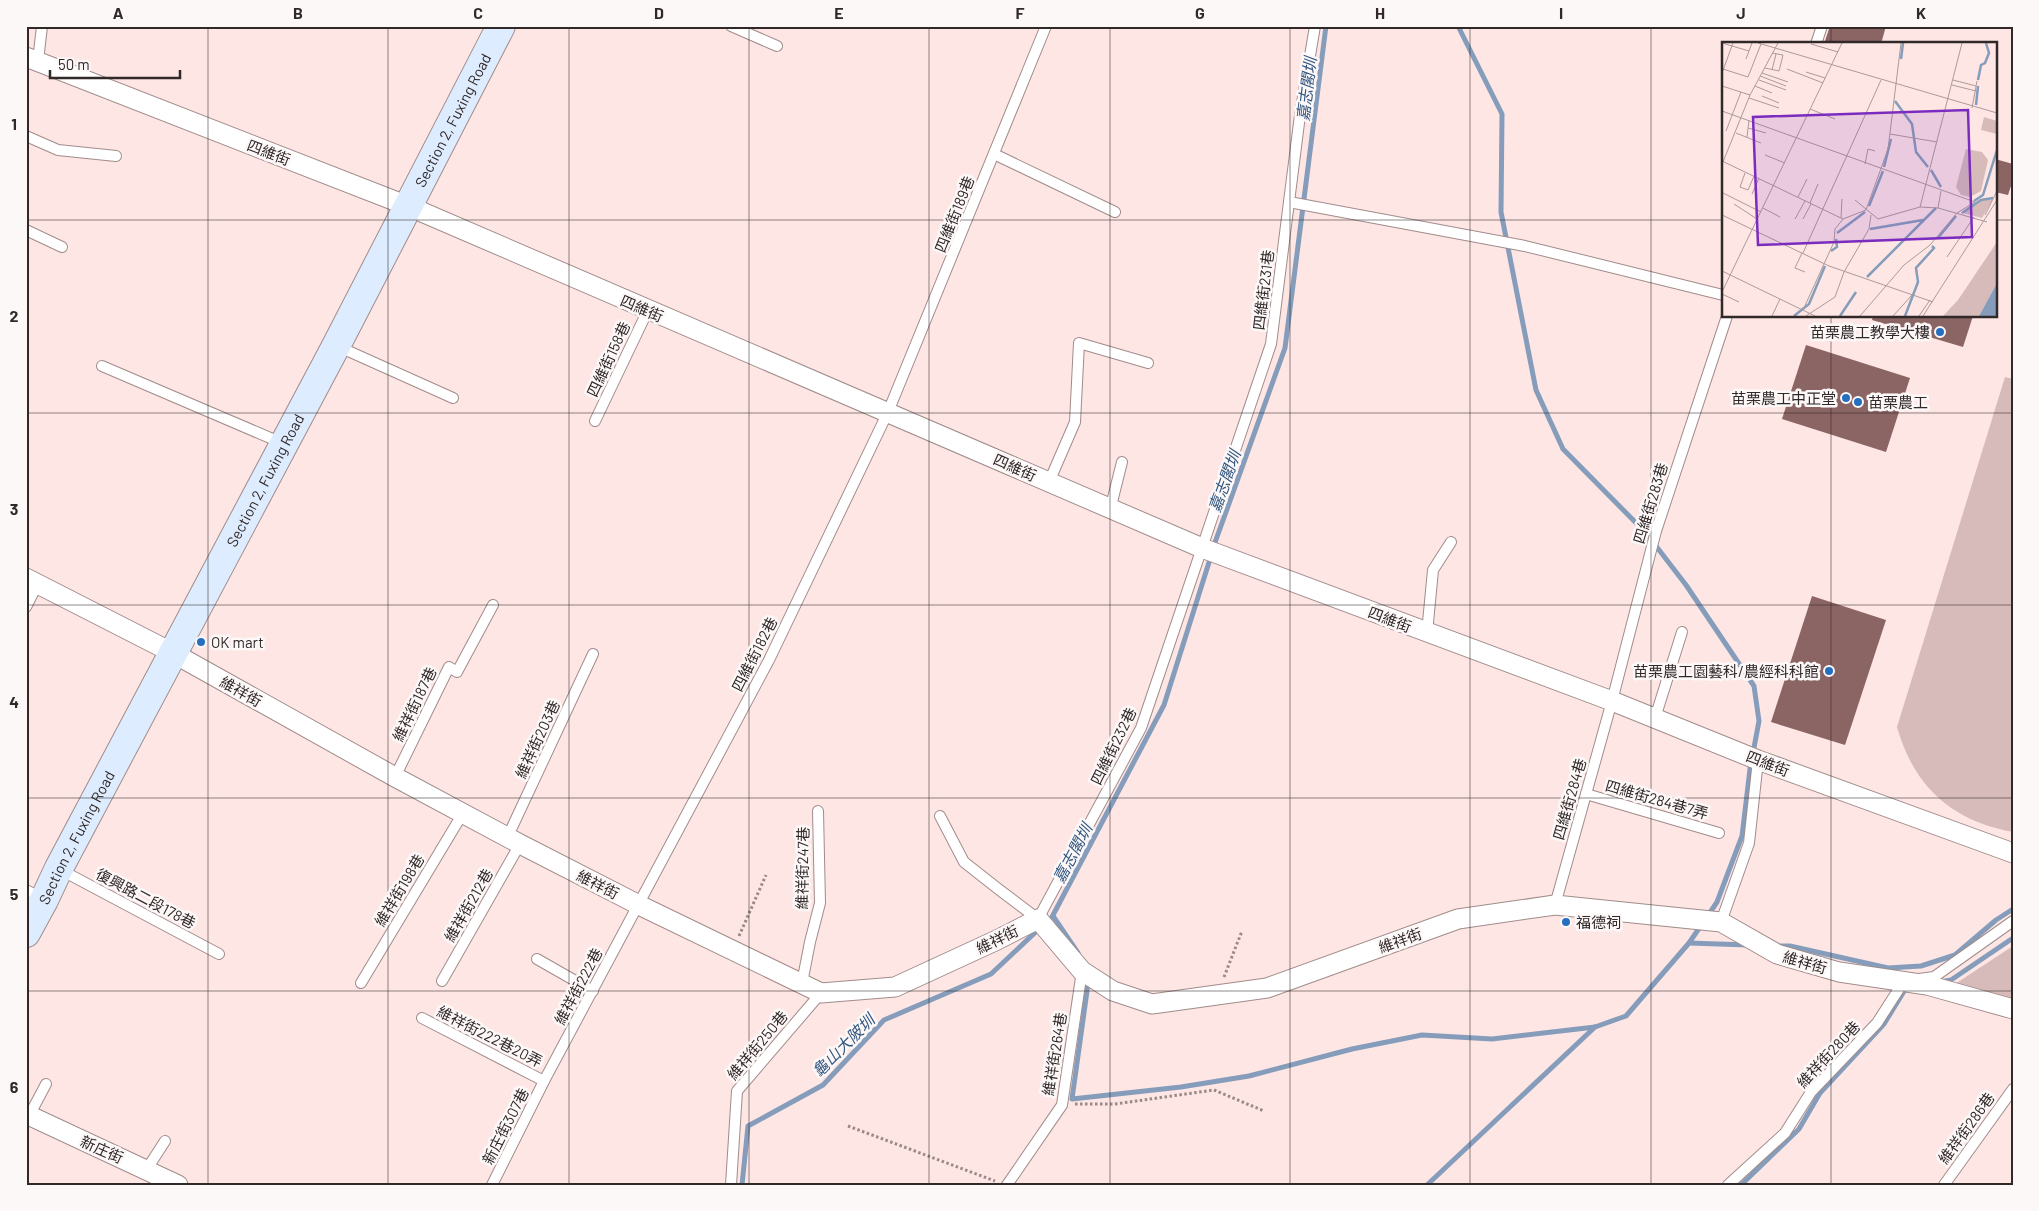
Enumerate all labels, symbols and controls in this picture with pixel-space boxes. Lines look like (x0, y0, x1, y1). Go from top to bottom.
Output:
text: A (113, 3, 124, 22)
text: B (293, 3, 303, 22)
text: C (473, 3, 483, 22)
text: D (654, 3, 664, 22)
text: E (834, 3, 844, 22)
text: F (1016, 3, 1025, 22)
text: G (1195, 3, 1205, 22)
text: H (1375, 3, 1385, 22)
text: I (1559, 3, 1563, 22)
text: J (1736, 3, 1746, 22)
text: K (1916, 3, 1926, 22)
inset map (1722, 42, 1996, 318)
scale bar (50, 48, 180, 80)
street label: Section 2, Fuxing Road (411, 50, 494, 190)
water label: 嘉志閣圳 (1293, 54, 1320, 122)
text: 50 m (58, 55, 90, 73)
text: 1 (11, 114, 17, 133)
street label: 四維街 (245, 136, 293, 168)
street label: 四維街189巷 (931, 173, 977, 255)
street label: 四維街231巷 (1249, 249, 1277, 331)
street label: 四維街 (618, 291, 666, 325)
text: 2 (10, 306, 19, 325)
street label: 四維街158巷 (583, 319, 633, 399)
place label: 苗栗農工教學大樓 (1810, 323, 1930, 341)
marker: 苗栗農工教學大樓 (1934, 326, 1946, 338)
place label: 苗栗農工中正堂 (1731, 389, 1836, 407)
marker: 苗栗農工中正堂 (1840, 392, 1852, 404)
place label: 苗栗農工 (1868, 393, 1928, 411)
marker: 苗栗農工 (1852, 396, 1864, 408)
street label: Section 2, Fuxing Road (222, 411, 307, 550)
water label: 嘉志閣圳 (1204, 446, 1245, 514)
street label: 四維街 (991, 450, 1039, 484)
street label: 四維街283巷 (1629, 460, 1671, 546)
text: 3 (10, 499, 18, 518)
street label: 四維街 (1366, 603, 1414, 635)
street label: 四維街182巷 (728, 614, 780, 694)
place label: OK mart (211, 633, 264, 651)
marker: OK mart (195, 636, 207, 648)
place label: 苗栗農工園藝科/農經科科館 (1633, 662, 1819, 680)
street label: 維祥街187巷 (388, 664, 440, 744)
marker: 苗栗農工園藝科/農經科科館 (1823, 665, 1835, 677)
street label: 維祥街 (217, 672, 265, 710)
text: 4 (9, 692, 19, 711)
street label: 維祥街203巷 (511, 697, 563, 781)
street label: 四維街232巷 (1087, 704, 1139, 788)
street label: 四維街 (1744, 747, 1792, 779)
street label: 四維街284巷 (1549, 756, 1589, 842)
street label: Section 2, Fuxing Road (34, 767, 118, 907)
street label: 四維街284巷7弄 (1603, 776, 1711, 822)
water label: 嘉志閣圳 (1049, 819, 1096, 886)
street label: 維祥街247巷 (792, 826, 812, 910)
street label: 維祥街198巷 (370, 851, 428, 929)
street label: 復興路二段178巷 (93, 864, 199, 932)
street label: 維祥街212巷 (440, 865, 496, 945)
street label: 維祥街 (574, 866, 622, 902)
text: 5 (10, 884, 19, 903)
place label: 福德祠 (1576, 913, 1621, 931)
marker: 福德祠 (1560, 916, 1572, 928)
street label: 維祥街 (973, 921, 1021, 957)
street label: 維祥街 (1376, 924, 1424, 956)
street label: 維祥街222巷 (550, 945, 606, 1027)
street label: 維祥街 (1781, 947, 1829, 977)
street label: 維祥街222巷20弄 (434, 1002, 546, 1070)
street label: 維祥街250巷 (723, 1007, 791, 1083)
water label: 龜山大陂圳 (808, 1009, 879, 1080)
street label: 維祥街264巷 (1039, 1011, 1069, 1097)
street label: 維祥街280巷 (1793, 1017, 1863, 1091)
text: 6 (10, 1077, 19, 1096)
street label: 新庄街307巷 (478, 1085, 532, 1167)
street label: 維祥街286巷 (1934, 1089, 1998, 1167)
street label: 新庄街 (78, 1132, 126, 1166)

